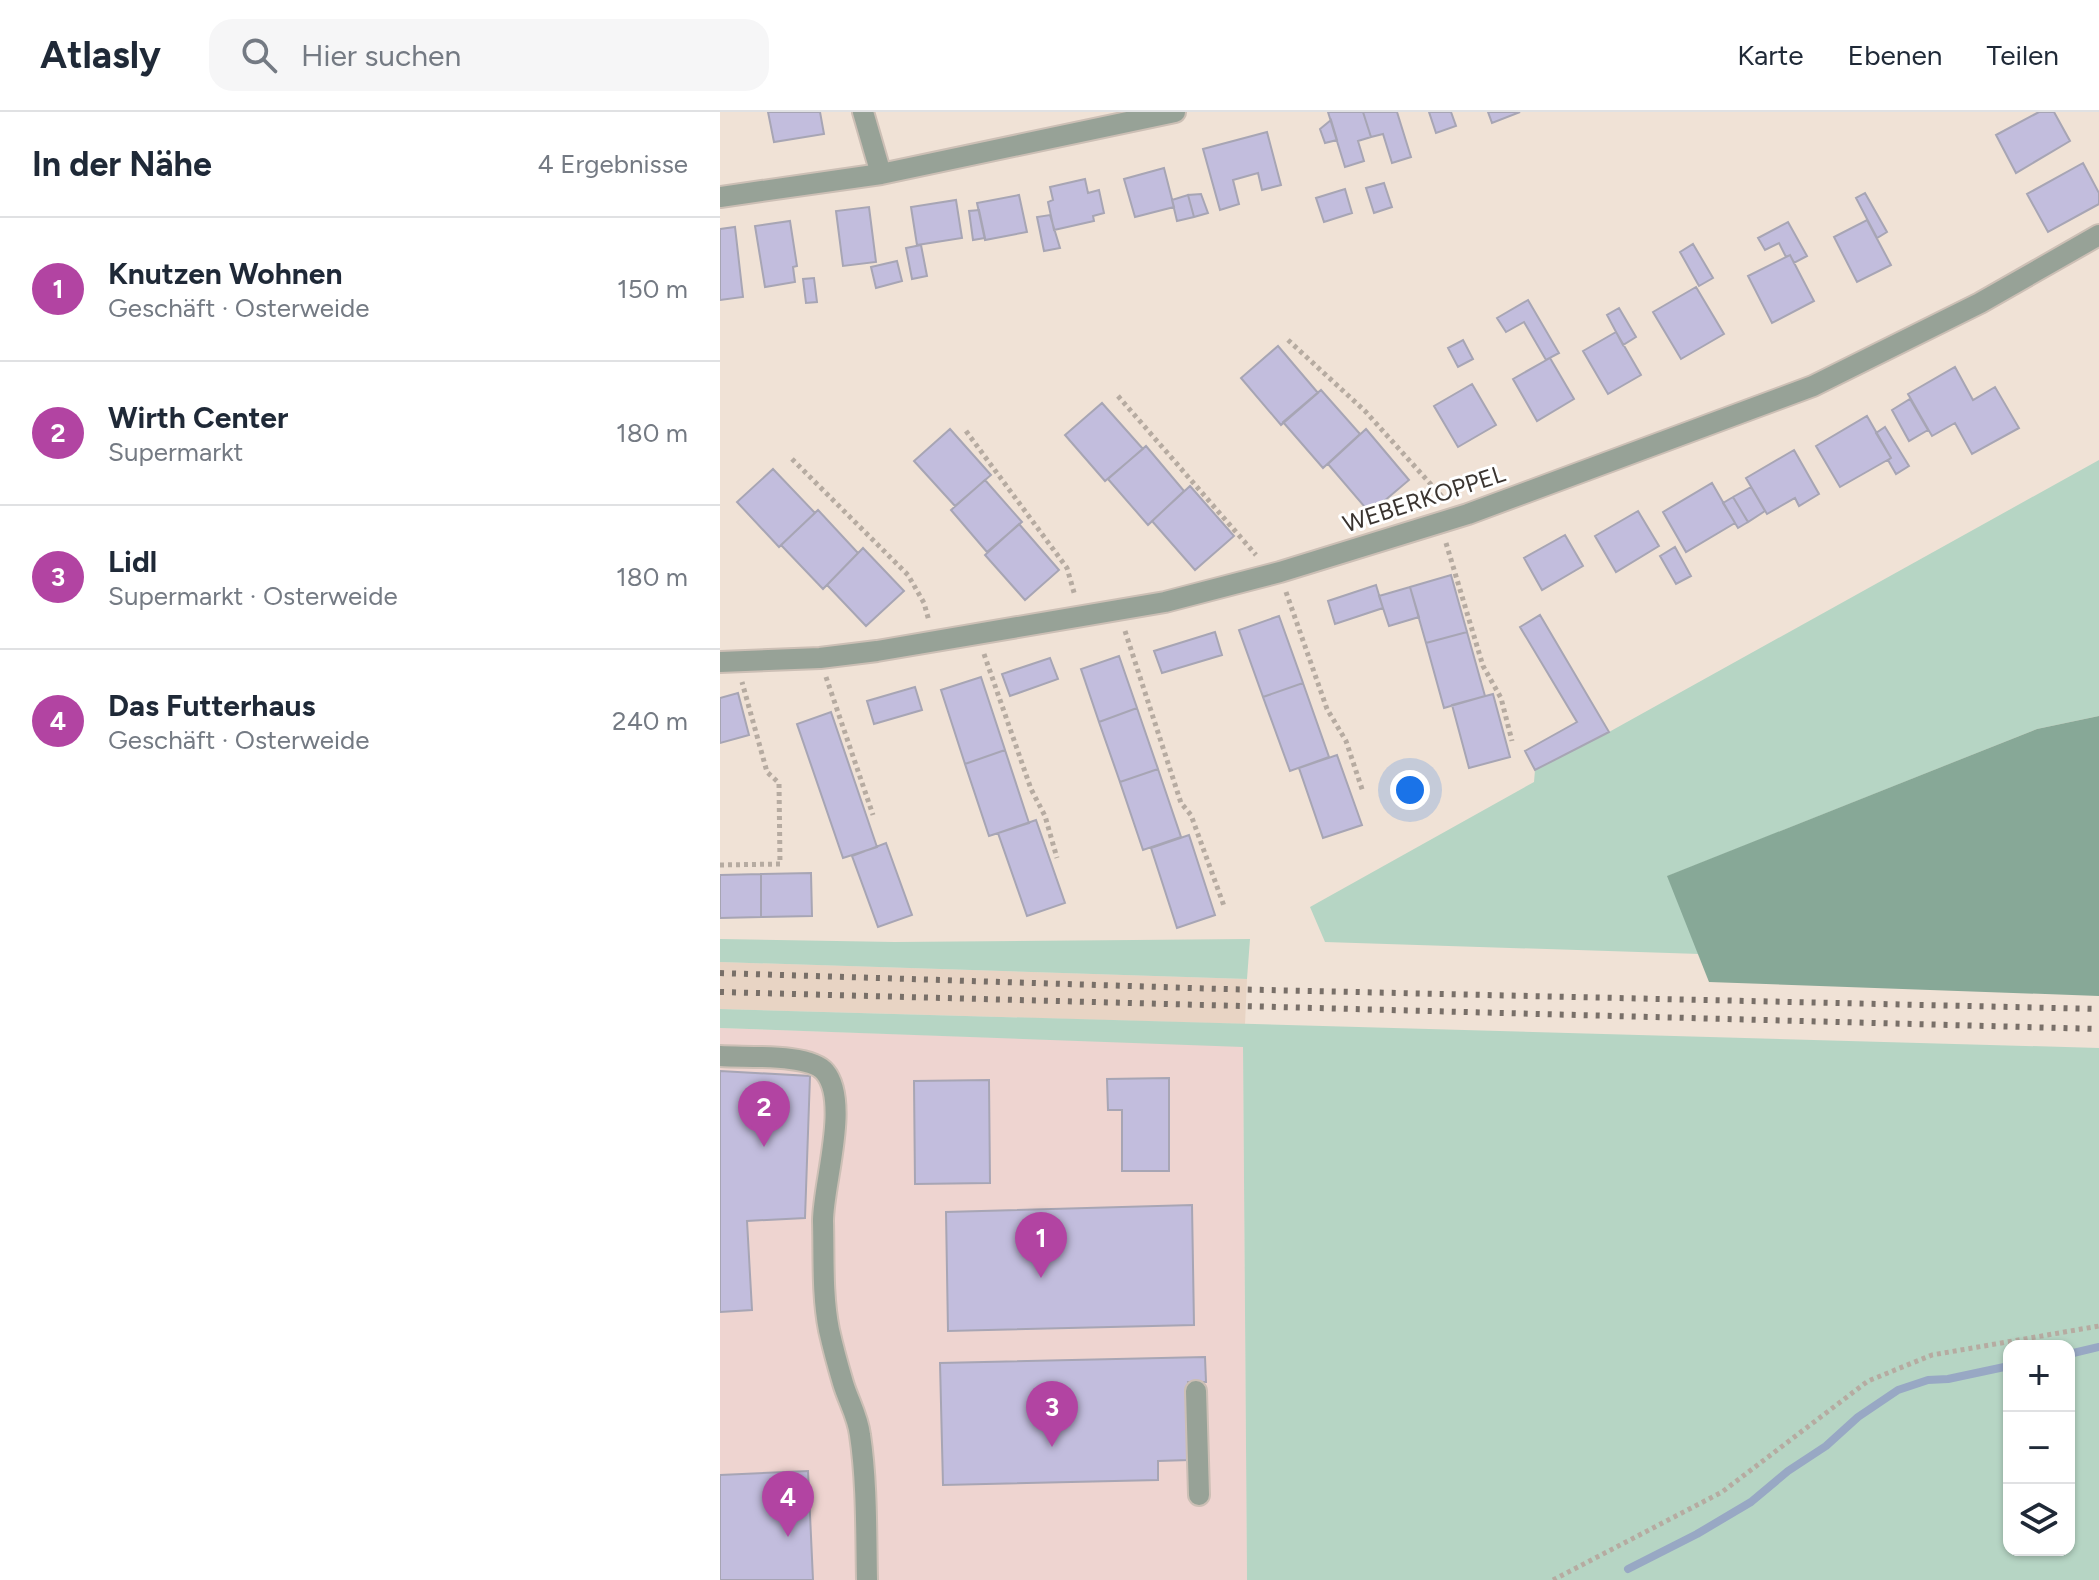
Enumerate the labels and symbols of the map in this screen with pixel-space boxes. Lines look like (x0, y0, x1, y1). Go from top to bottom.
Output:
street label: WEBERKOPPEL (1339, 458, 1509, 538)
your location (1390, 770, 1430, 810)
pin: 2 (738, 1081, 790, 1147)
pin: 1 (1015, 1212, 1067, 1278)
pin: 3 (1026, 1381, 1078, 1447)
pin: 4 (762, 1471, 814, 1537)

